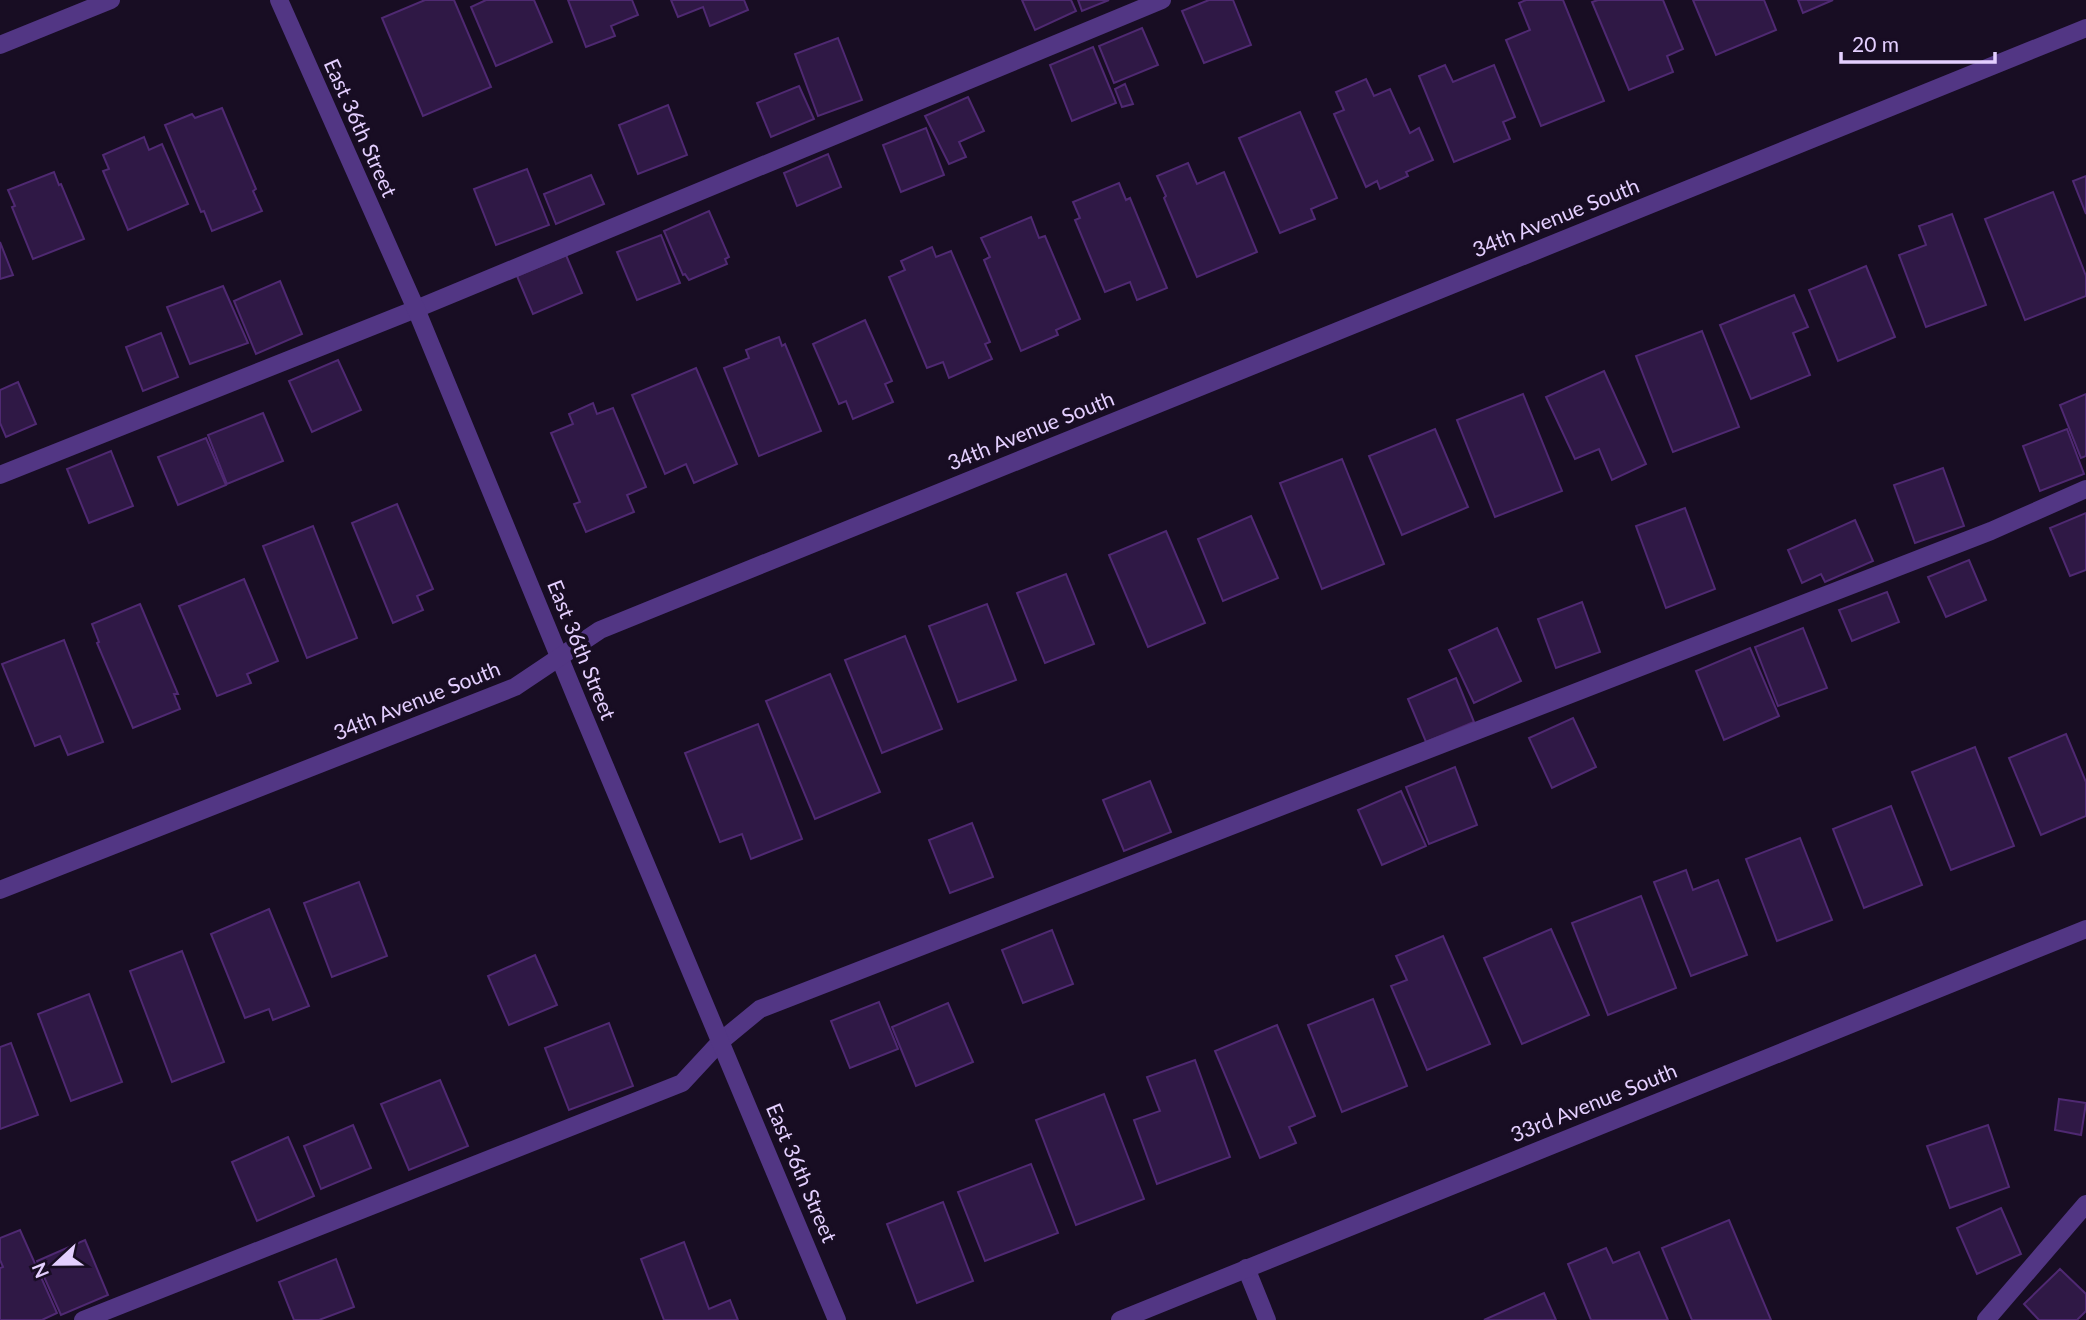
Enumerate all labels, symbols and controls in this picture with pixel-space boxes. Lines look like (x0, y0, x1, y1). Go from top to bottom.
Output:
scale bar (1841, 21, 1995, 65)
text: 20 m (1852, 31, 1899, 56)
street label: East 36th Street (320, 54, 403, 201)
street label: 34th Avenue South (1469, 172, 1642, 261)
street label: 34th Avenue South (944, 385, 1117, 474)
street label: East 36th Street (543, 576, 622, 723)
street label: 34th Avenue South (330, 655, 503, 744)
street label: 33rd Avenue South (1507, 1057, 1680, 1146)
street label: East 36th Street (762, 1099, 843, 1246)
north arrow (21, 1229, 91, 1299)
text: N (26, 1259, 53, 1282)

